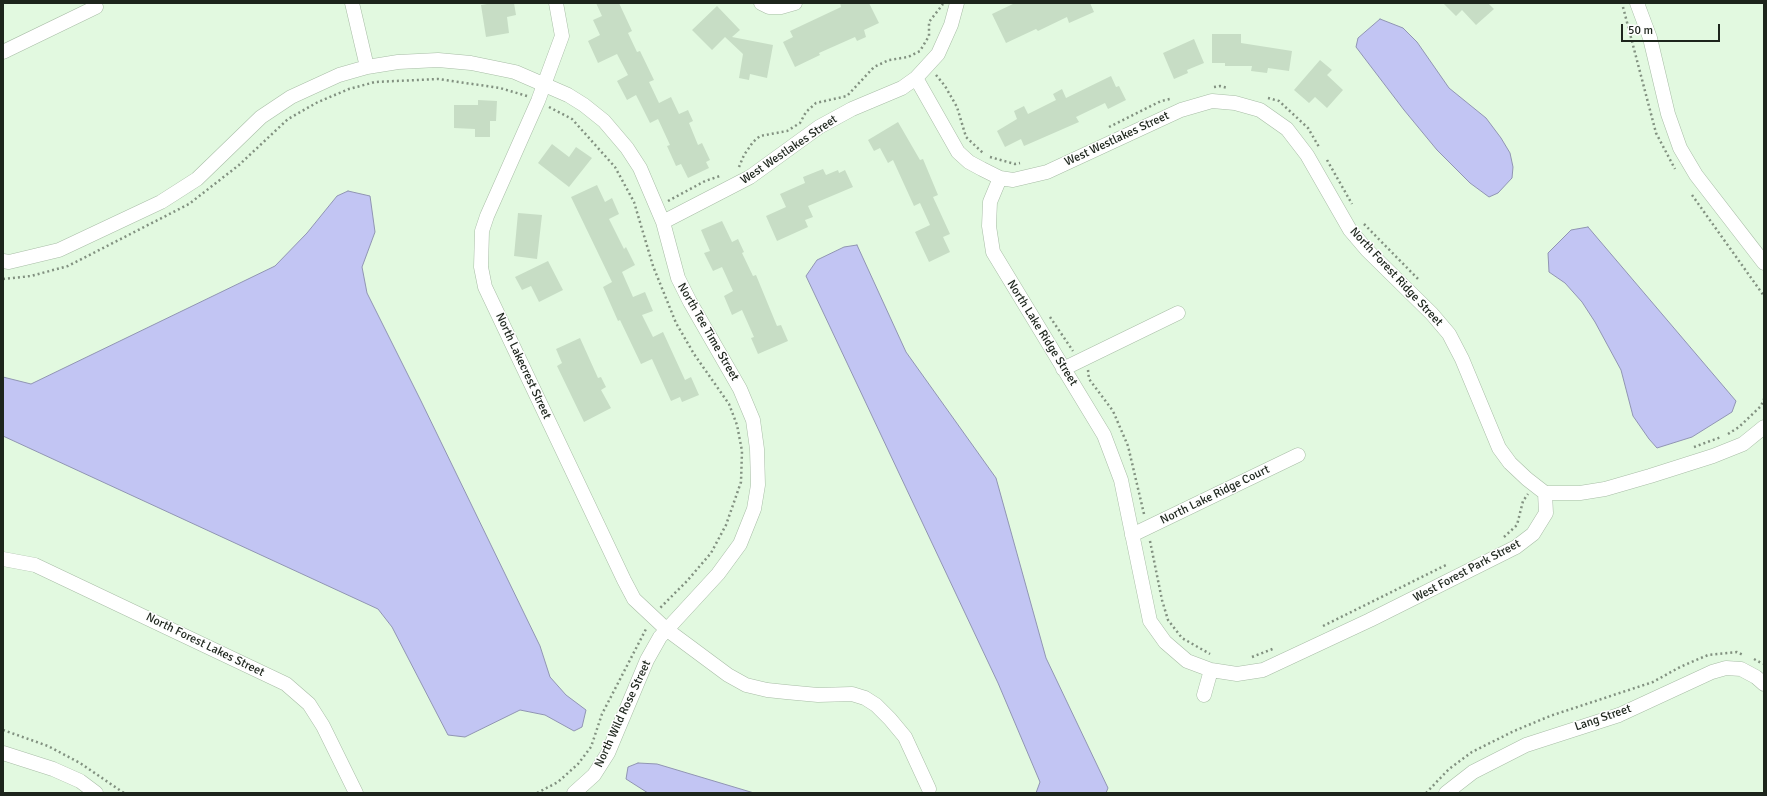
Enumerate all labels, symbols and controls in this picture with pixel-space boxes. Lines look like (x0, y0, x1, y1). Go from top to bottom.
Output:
scale bar (1623, 16, 1722, 42)
text: 50 m (1628, 23, 1653, 38)
street label: West Westlakes Street (1062, 108, 1172, 170)
street label: West Westlakes Street (738, 112, 840, 188)
street label: North Forest Ridge Street (1346, 225, 1446, 329)
street label: North Lake Ridge Street (1004, 277, 1080, 389)
street label: North Tee Time Street (674, 280, 742, 384)
street label: North Lakecrest Street (492, 311, 554, 421)
street label: North Lake Ridge Court (1158, 462, 1272, 528)
street label: West Forest Park Street (1411, 537, 1523, 605)
street label: North Forest Lakes Street (143, 610, 267, 680)
street label: North Wild Rose Street (592, 658, 654, 770)
street label: Lang Street (1573, 702, 1633, 734)

